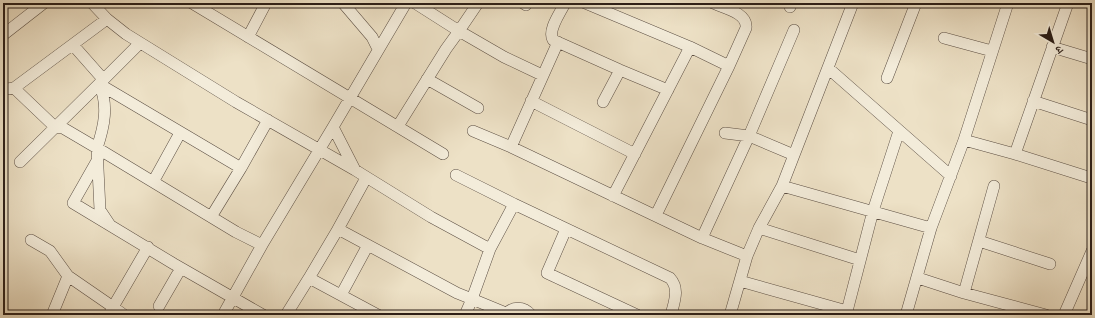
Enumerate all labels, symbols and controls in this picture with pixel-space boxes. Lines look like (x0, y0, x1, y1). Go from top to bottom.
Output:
north arrow (1033, 22, 1073, 62)
text: उ (1051, 41, 1066, 58)

